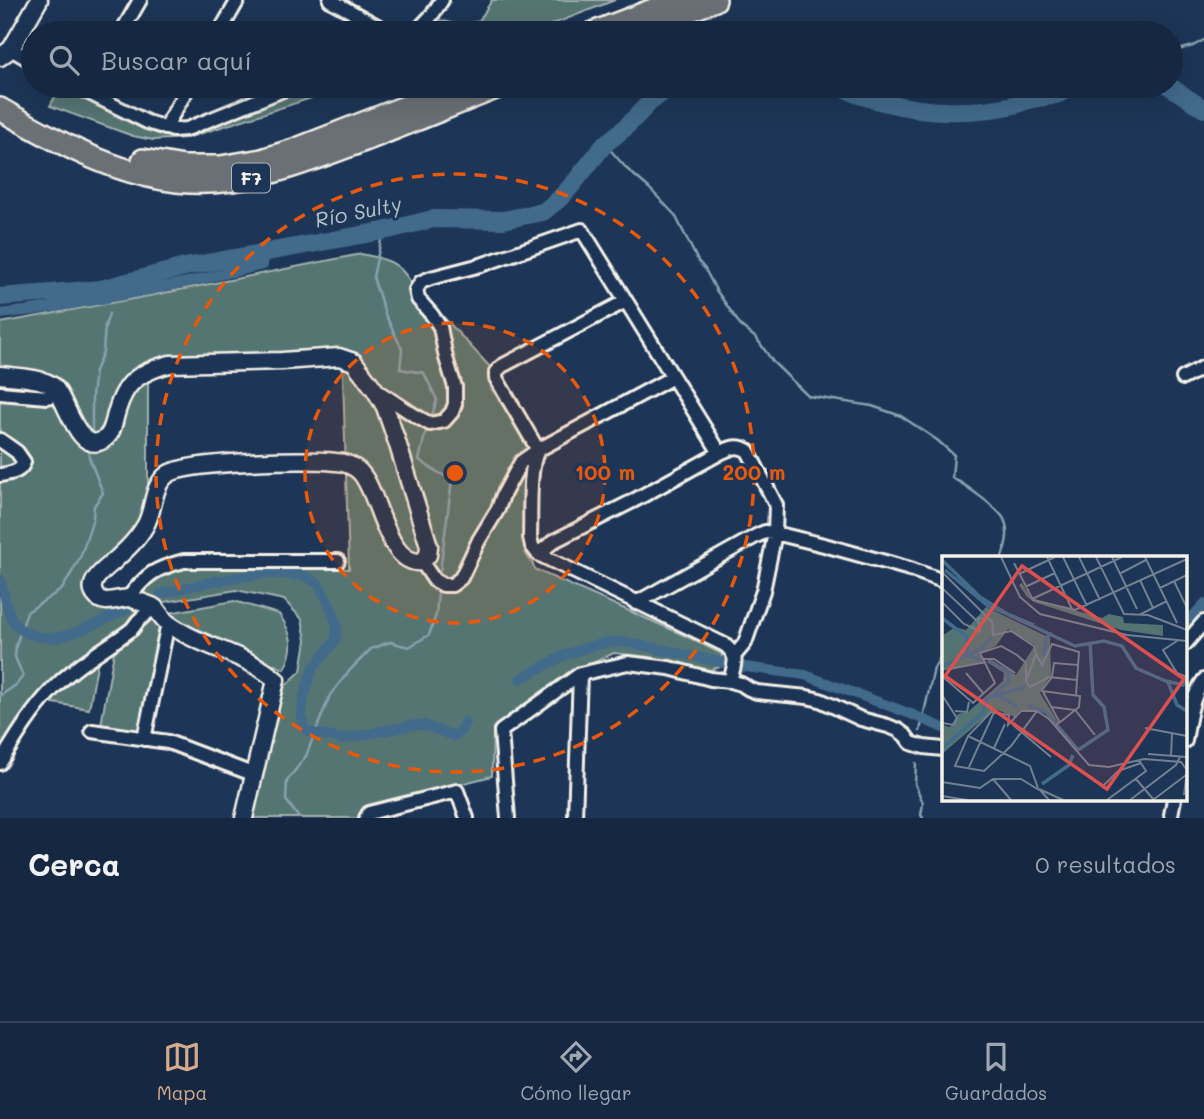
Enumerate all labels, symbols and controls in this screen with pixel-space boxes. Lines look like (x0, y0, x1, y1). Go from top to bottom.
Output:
search box (21, 21, 1183, 98)
icon: search (45, 41, 83, 79)
text: Buscar aquí (101, 43, 252, 77)
road number: F7 (232, 163, 270, 192)
water label: Río Sulty (312, 189, 404, 233)
text: 100 m (575, 458, 635, 485)
text: 200 m (723, 458, 785, 485)
centre of rings (443, 461, 467, 485)
inset map (942, 556, 1186, 800)
text: Cerca (28, 844, 120, 884)
text: 0 resultados (1035, 849, 1176, 879)
tab: Mapa (157, 1038, 207, 1105)
tab: Cómo llegar (521, 1038, 632, 1105)
tab: Guardados (945, 1038, 1047, 1105)

